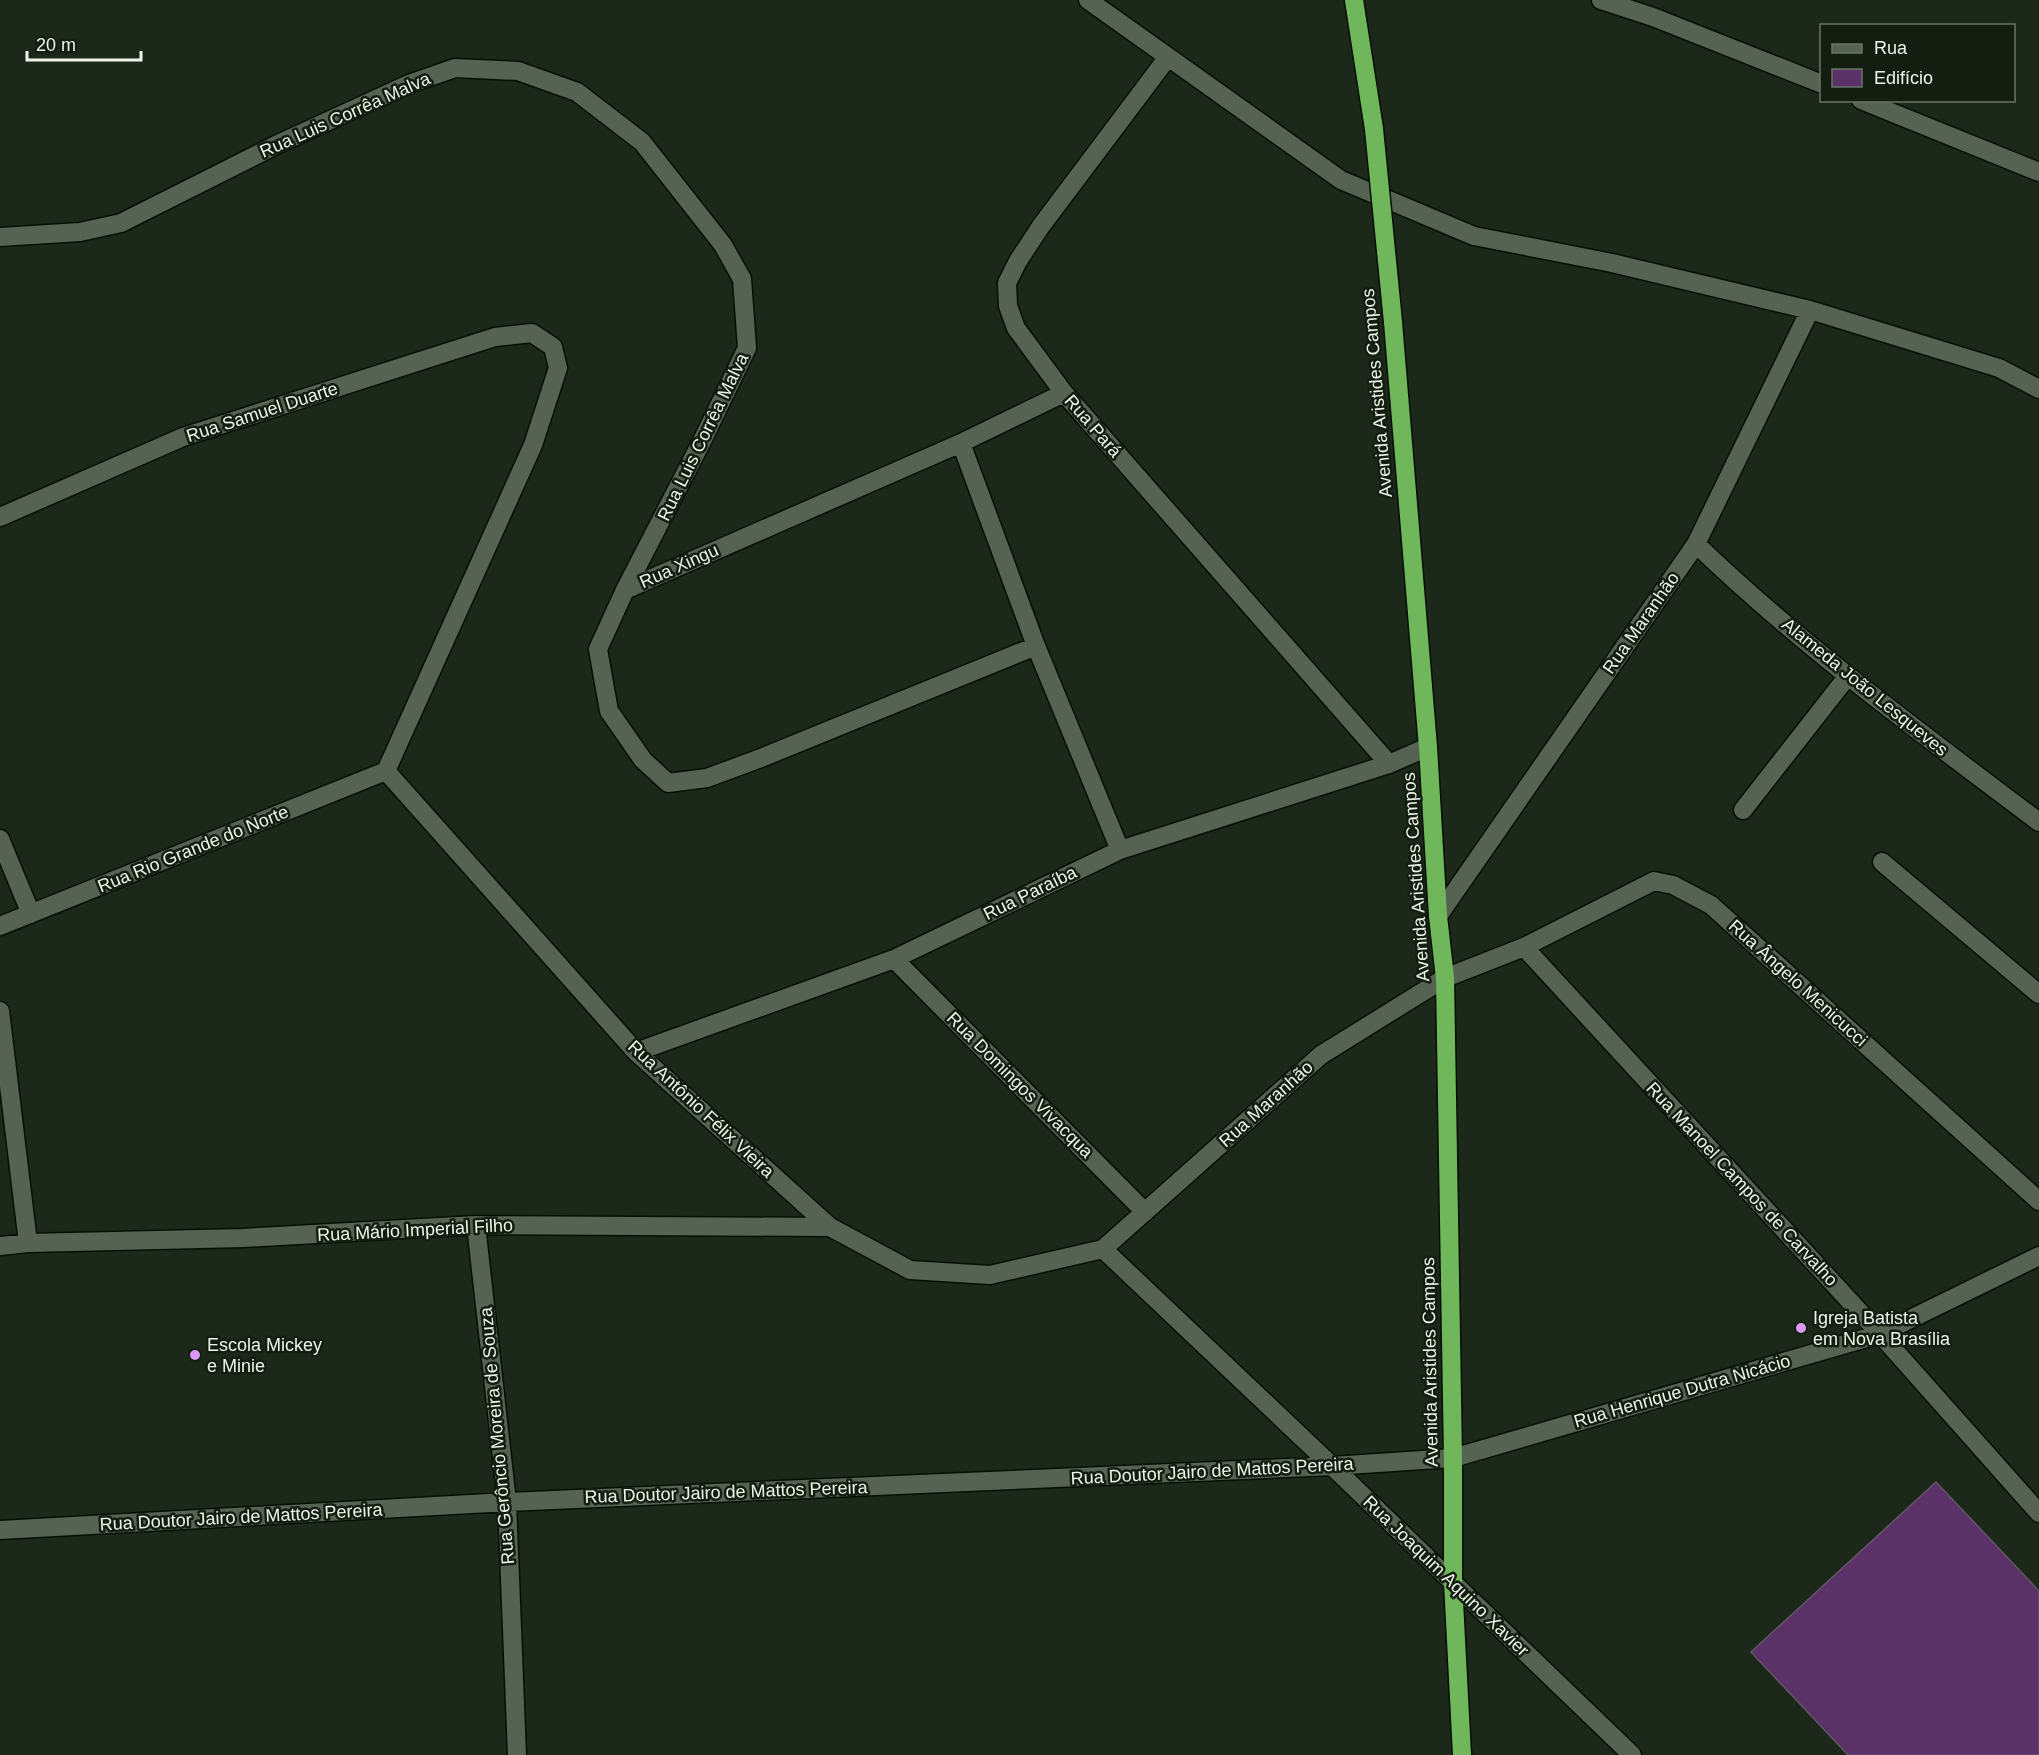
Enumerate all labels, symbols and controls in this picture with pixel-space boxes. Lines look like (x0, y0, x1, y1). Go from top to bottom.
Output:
scale bar (27, 24, 141, 62)
legend (1820, 24, 2015, 102)
text: 20 m (36, 35, 76, 55)
text: Rua (1874, 38, 1908, 58)
street label: Rua Luis Corrêa Malva (257, 68, 434, 162)
text: Edifício (1874, 68, 1933, 88)
street label: Avenida Aristides Campos (1358, 288, 1396, 498)
street label: Rua Luis Corrêa Malva (654, 349, 753, 524)
street label: Rua Samuel Duarte (184, 378, 340, 446)
street label: Rua Pará (1061, 391, 1126, 462)
street label: Rua Xingu (637, 540, 721, 592)
street label: Rua Maranhão (1599, 568, 1683, 678)
street label: Alameda João Lesqueves (1778, 614, 1952, 760)
street label: Avenida Aristides Campos (1399, 772, 1433, 982)
street label: Rua Rio Grande do Norte (95, 801, 291, 897)
street label: Rua Paraíba (980, 861, 1081, 924)
street label: Rua Ângelo Menicucci (1725, 916, 1871, 1050)
street label: Rua Domingos Vivacqua (943, 1008, 1098, 1163)
street label: Rua Antônio Félix Vieira (624, 1036, 779, 1182)
street label: Rua Maranhão (1215, 1057, 1317, 1151)
street label: Rua Manoel Campos de Carvalho (1642, 1078, 1842, 1290)
street label: Rua Mário Imperial Filho (317, 1215, 513, 1245)
street label: Avenida Aristides Campos (1418, 1257, 1442, 1467)
street label: Rua Gerôncio Moreira de Souza (476, 1306, 518, 1565)
place label: Igreja Batista em Nova Brasília (1813, 1308, 1951, 1349)
marker: Igreja Batista em Nova Brasília (1794, 1321, 1808, 1335)
place label: Escola Mickey e Minie (207, 1335, 322, 1376)
marker: Escola Mickey e Minie (188, 1348, 202, 1362)
street label: Rua Henrique Dutra Nicácio (1572, 1351, 1792, 1431)
street label: Rua Doutor Jairo de Mattos Pereira (1070, 1454, 1355, 1488)
street label: Rua Doutor Jairo de Mattos Pereira (584, 1477, 869, 1507)
street label: Rua Joaquim Aquino Xavier (1359, 1492, 1533, 1660)
street label: Rua Doutor Jairo de Mattos Pereira (99, 1500, 384, 1534)

